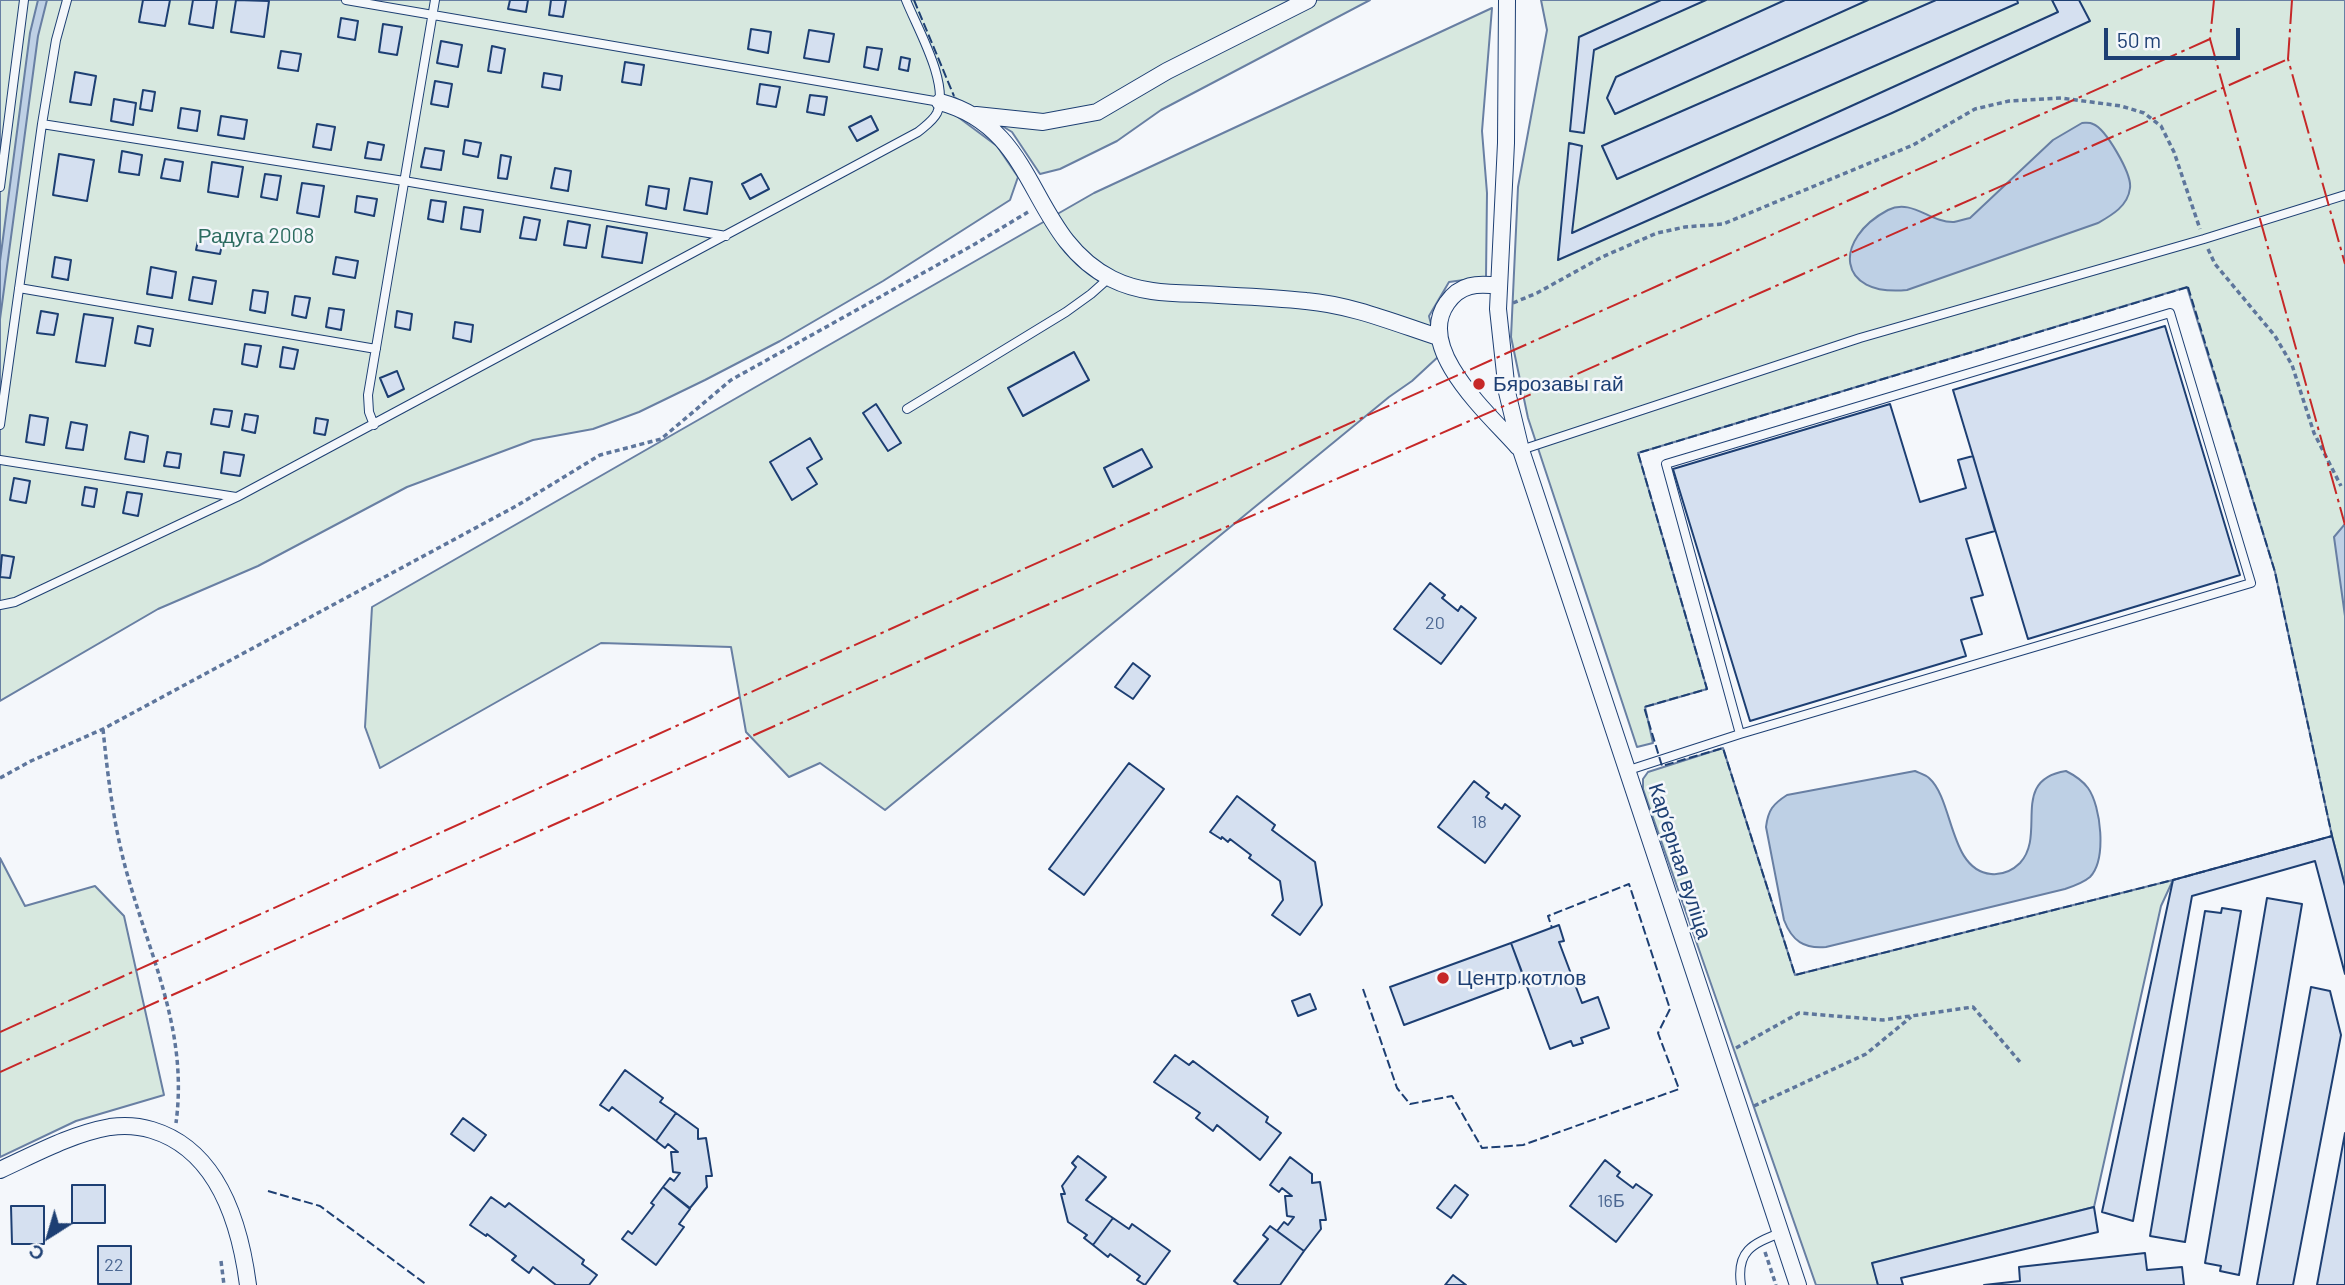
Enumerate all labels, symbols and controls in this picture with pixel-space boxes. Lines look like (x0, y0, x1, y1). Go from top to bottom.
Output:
scale bar (2107, 14, 2244, 58)
text: 50 m (2117, 27, 2161, 52)
park label: Радуга 2008 (198, 223, 314, 249)
place label: Бярозавы гай (1493, 371, 1624, 397)
marker: Бярозавы гай (1471, 376, 1487, 392)
house number: 20 (1425, 612, 1445, 634)
street label: Карʼерная вуліца (1643, 780, 1717, 942)
house number: 18 (1471, 811, 1487, 833)
place label: Центр котлов (1457, 965, 1586, 991)
marker: Центр котлов (1435, 970, 1451, 986)
house number: 16Б (1597, 1190, 1625, 1212)
north arrow (14, 1201, 84, 1271)
text: С (24, 1240, 48, 1266)
house number: 22 (104, 1254, 124, 1276)

